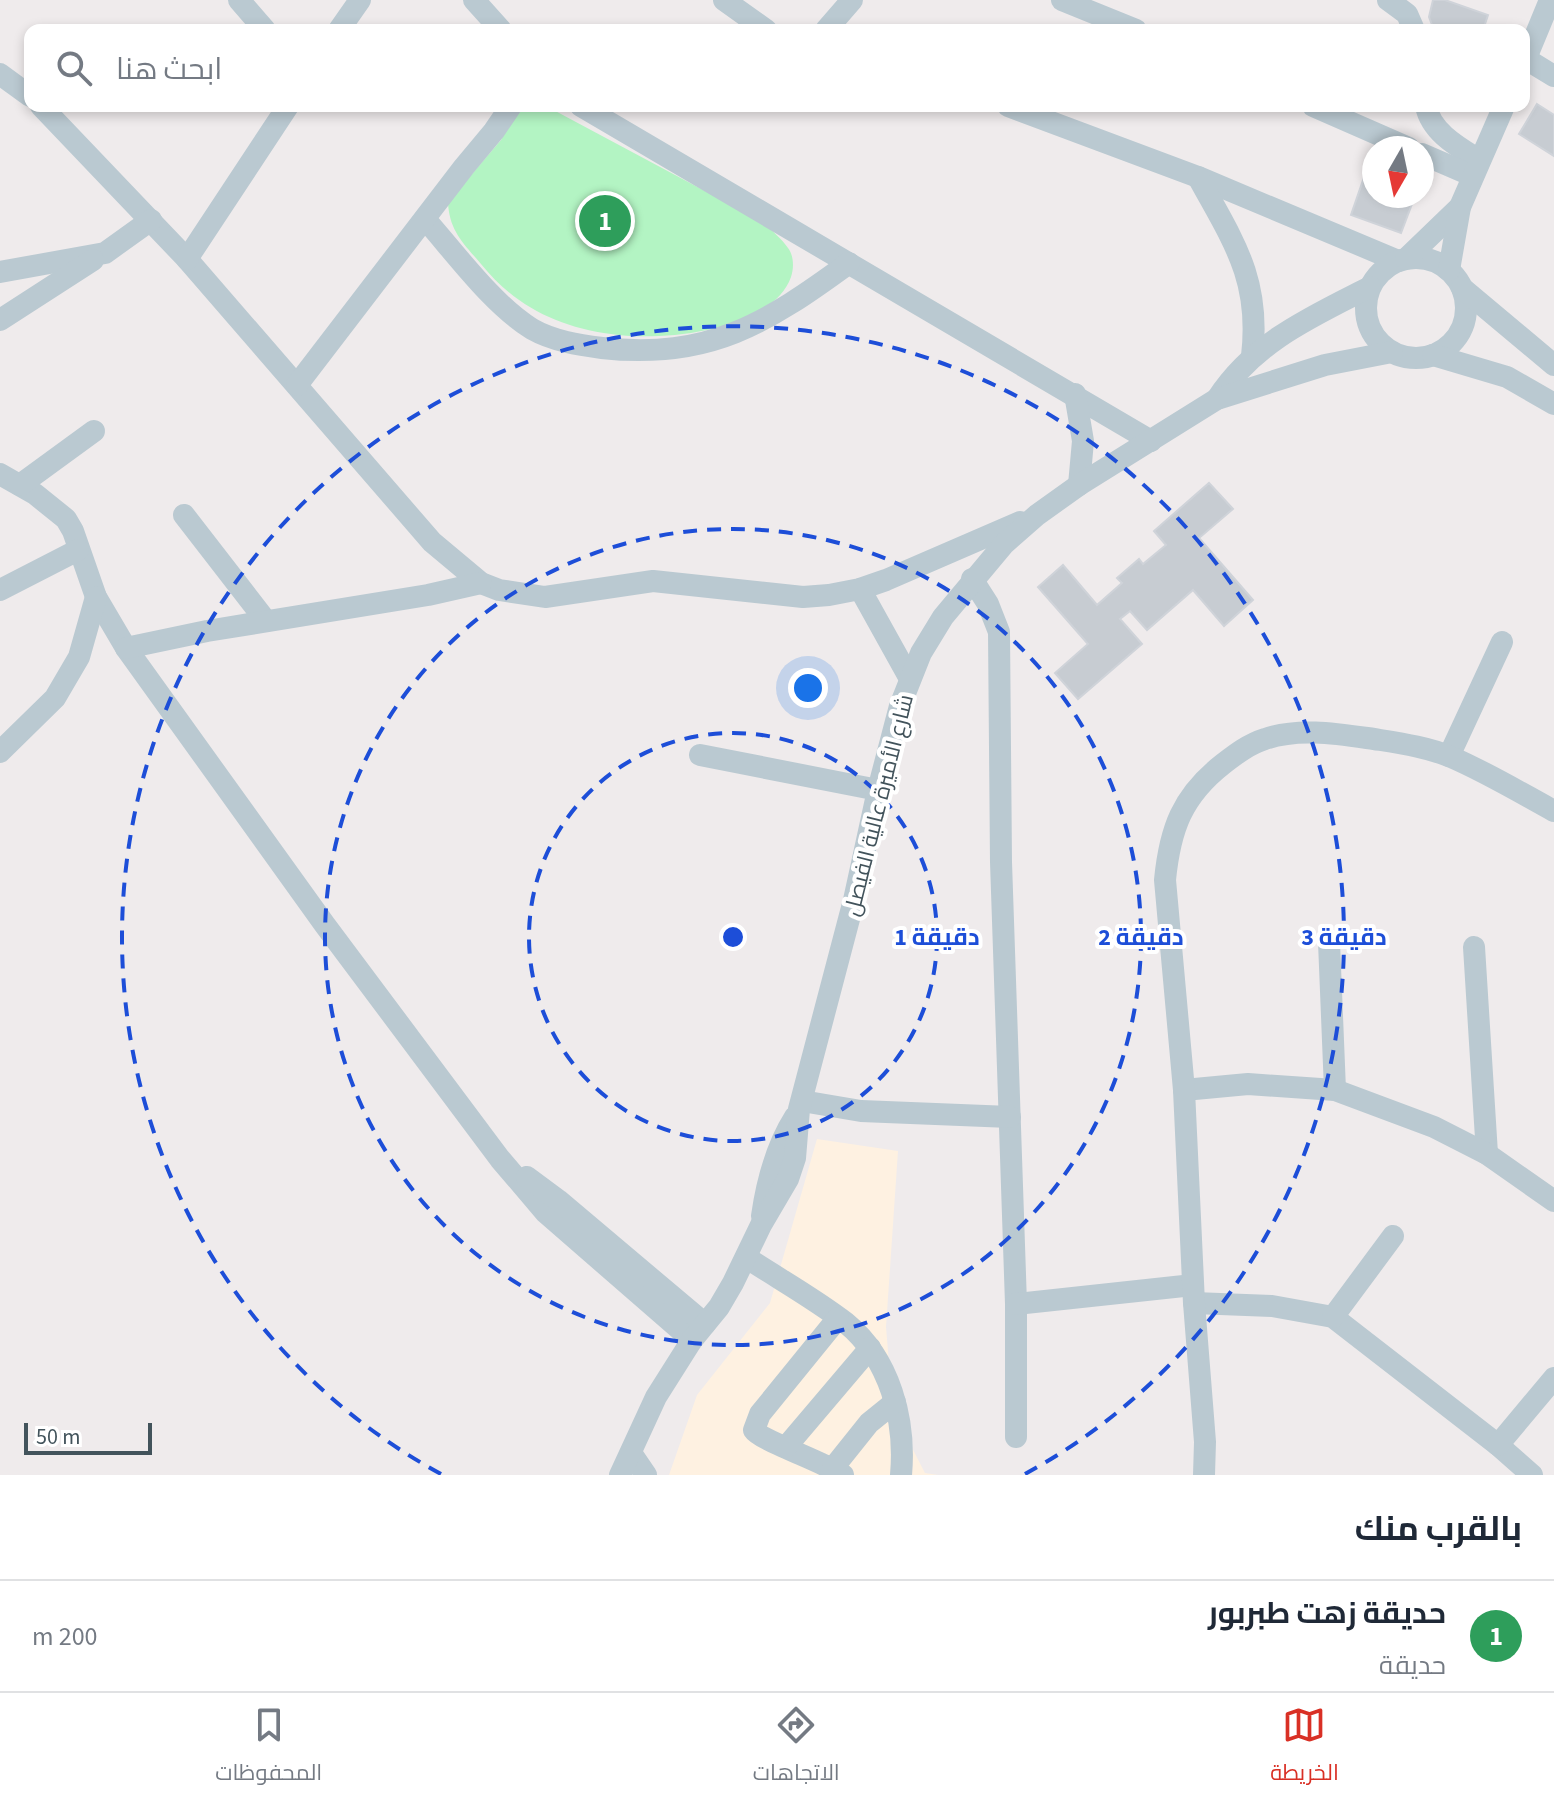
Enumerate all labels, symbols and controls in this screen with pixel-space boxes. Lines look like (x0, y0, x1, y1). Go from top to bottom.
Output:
search box (24, 24, 1530, 112)
icon: search (52, 46, 96, 90)
text: ابحث هنا (116, 48, 222, 91)
north arrow (1362, 136, 1434, 208)
pin: 1 (579, 191, 631, 251)
your location (788, 668, 828, 708)
street label: شارع الأميرة عالية الفيصل (836, 691, 922, 919)
text: 1 دقيقة (894, 920, 980, 955)
text: 2 دقيقة (1098, 920, 1184, 955)
text: 3 دقيقة (1301, 920, 1387, 955)
centre of rings (719, 923, 747, 951)
scale bar (24, 1419, 152, 1455)
text: 50 m (36, 1421, 81, 1453)
text: بالقرب منك (1355, 1505, 1522, 1554)
text: حديقة زهت طبربور (1208, 1592, 1446, 1635)
text: 200 m (32, 1618, 98, 1655)
text: 1 (1489, 1618, 1503, 1655)
text: حديقة (1379, 1647, 1446, 1684)
tab: المحفوظات (215, 1703, 322, 1793)
tab: الاتجاهات (753, 1703, 840, 1793)
tab: الخريطة (1270, 1703, 1339, 1793)

